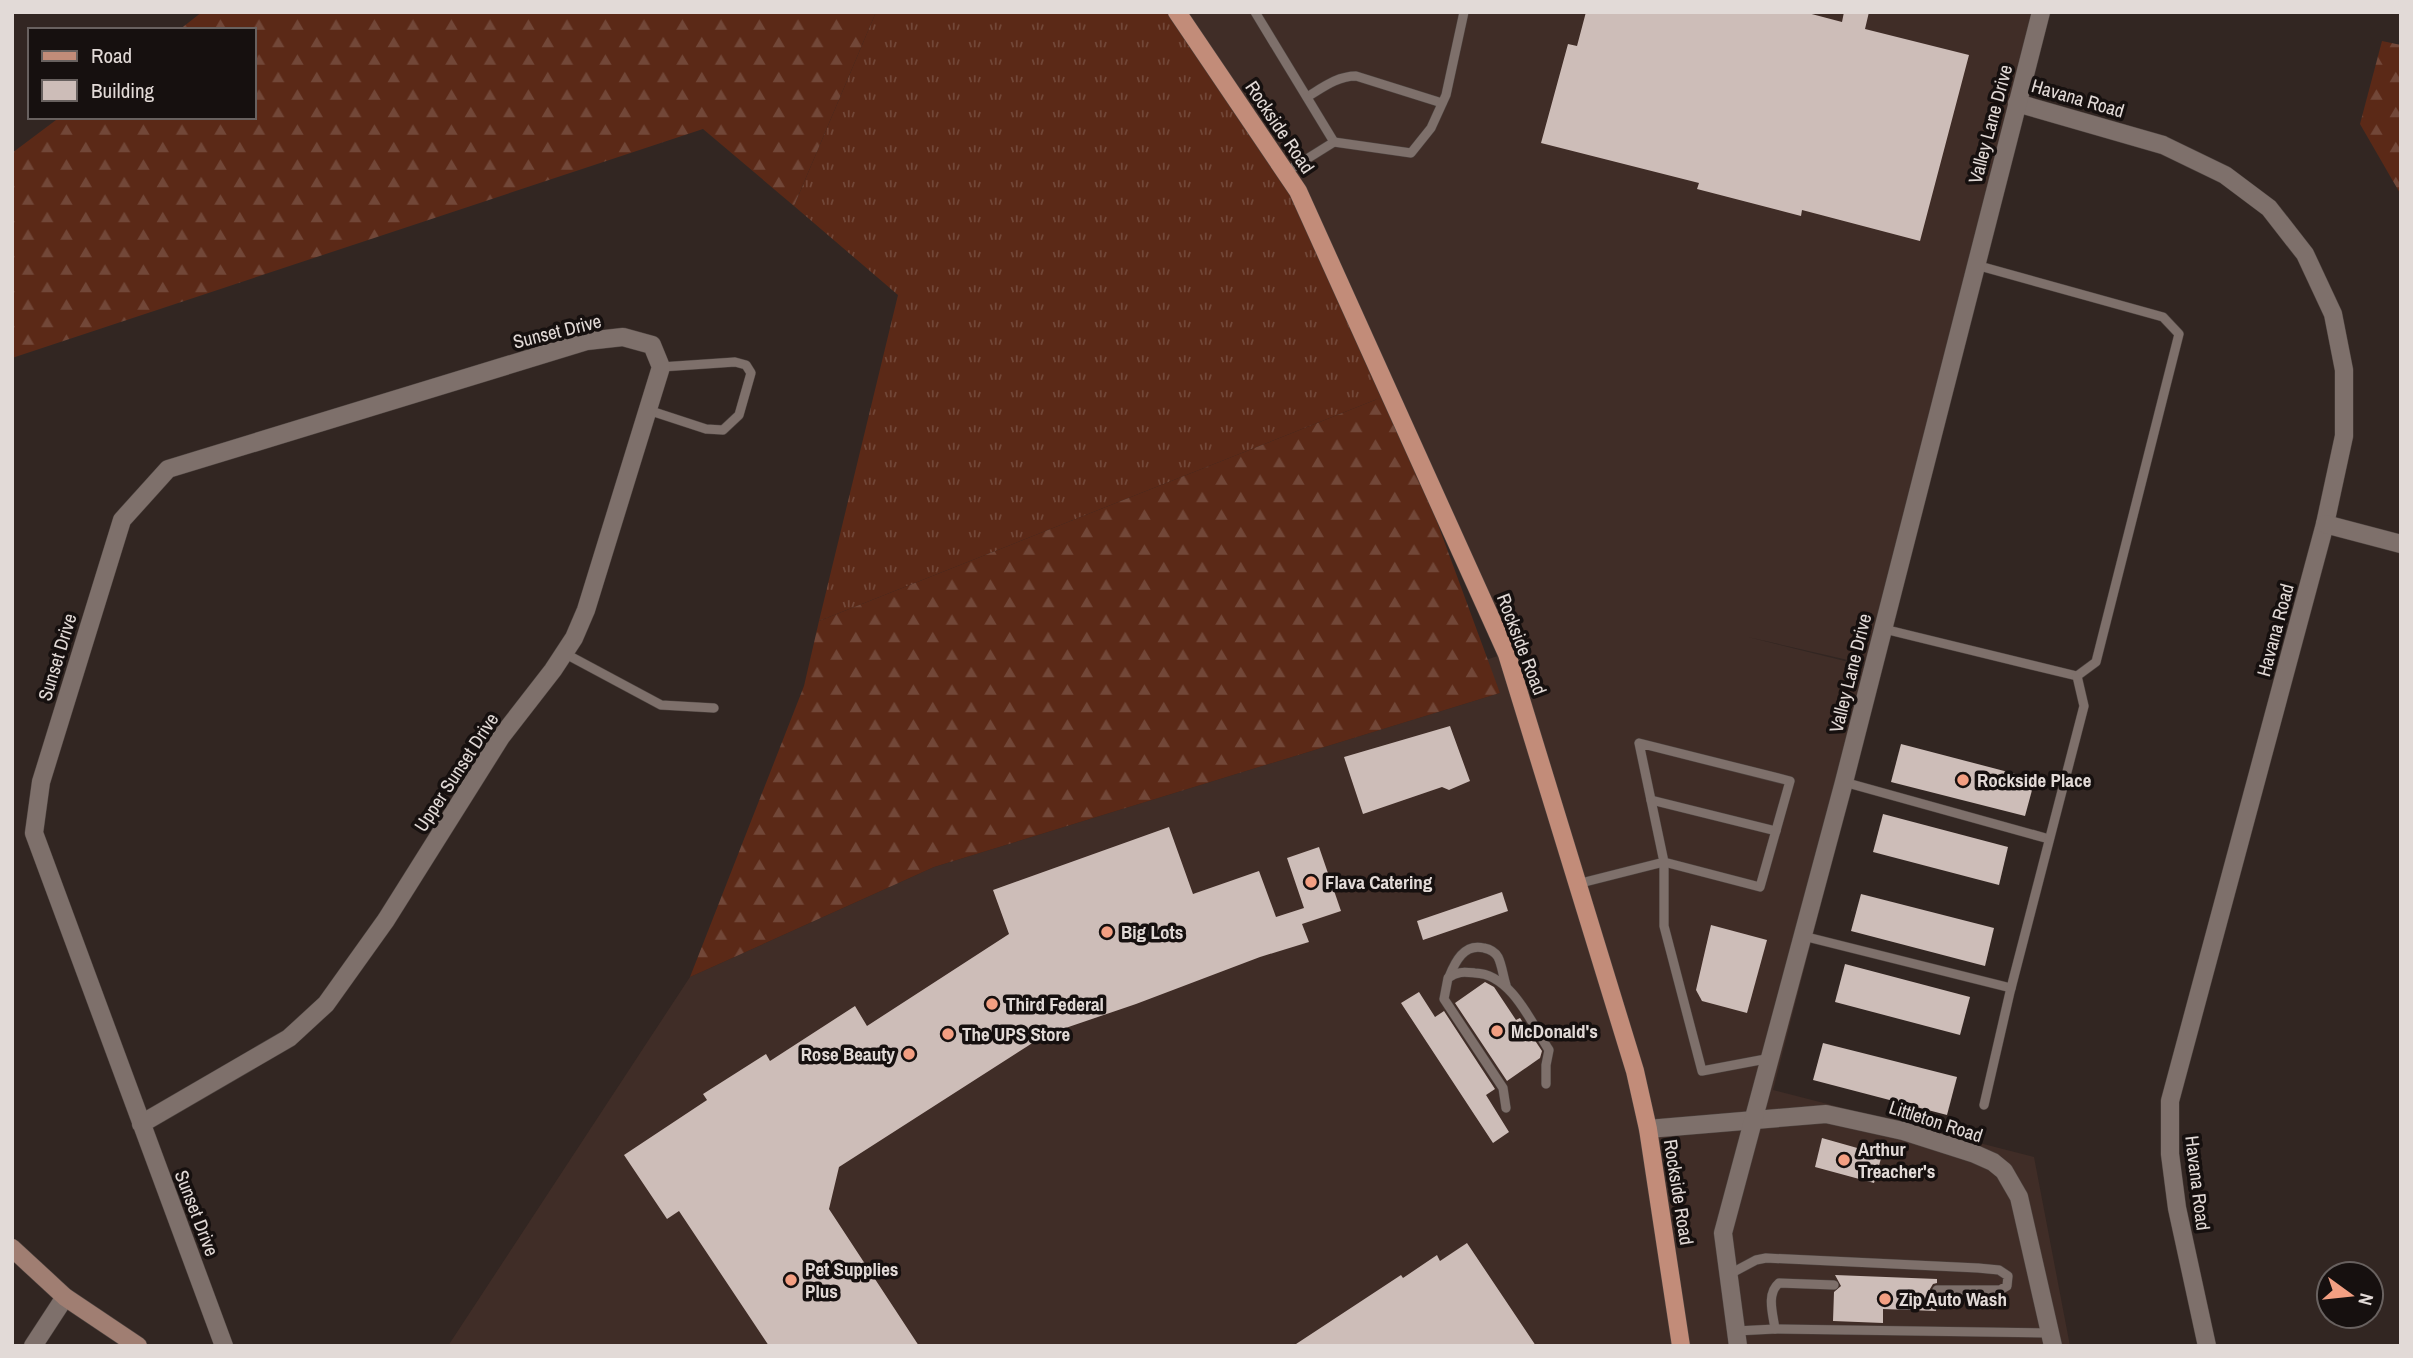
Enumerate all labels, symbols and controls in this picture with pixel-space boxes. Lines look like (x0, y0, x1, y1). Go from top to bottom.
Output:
legend (28, 28, 256, 119)
text: Road (91, 41, 132, 70)
street label: Valley Lane Drive (1962, 62, 2018, 186)
street label: Havana Road (2029, 72, 2127, 124)
text: Building (91, 76, 155, 105)
street label: Rockside Road (1239, 76, 1321, 178)
street label: Sunset Drive (510, 307, 604, 355)
street label: Havana Road (2250, 581, 2300, 679)
street label: Rockside Road (1491, 590, 1553, 698)
street label: Sunset Drive (31, 610, 83, 704)
street label: Valley Lane Drive (1823, 611, 1877, 735)
street label: Upper Sunset Drive (408, 708, 504, 836)
place label: Rockside Place (1977, 767, 2092, 793)
marker: Rockside Place (1955, 772, 1971, 788)
place label: Flava Catering (1325, 869, 1433, 895)
marker: Flava Catering (1303, 874, 1319, 890)
place label: Big Lots (1121, 919, 1183, 945)
marker: Big Lots (1099, 924, 1115, 940)
place label: Third Federal (1006, 991, 1104, 1017)
marker: Third Federal (984, 996, 1000, 1012)
place label: McDonald's (1511, 1018, 1598, 1044)
place label: The UPS Store (962, 1021, 1071, 1047)
marker: McDonald's (1489, 1023, 1505, 1039)
marker: The UPS Store (940, 1026, 956, 1042)
place label: Rose Beauty (801, 1041, 895, 1067)
marker: Rose Beauty (901, 1046, 917, 1062)
street label: Littleton Road (1886, 1094, 1986, 1148)
street label: Havana Road (2179, 1134, 2217, 1232)
place label: Arthur Treacher's (1858, 1136, 1935, 1184)
street label: Rockside Road (1658, 1137, 1700, 1247)
marker: Arthur Treacher's (1836, 1152, 1852, 1168)
street label: Sunset Drive (169, 1166, 225, 1260)
place label: Pet Supplies Plus (805, 1256, 899, 1304)
north arrow (2315, 1260, 2385, 1330)
marker: Pet Supplies Plus (783, 1272, 799, 1288)
place label: Zip Auto Wash (1899, 1286, 2007, 1312)
marker: Zip Auto Wash (1877, 1291, 1893, 1307)
text: N (2352, 1291, 2380, 1308)

